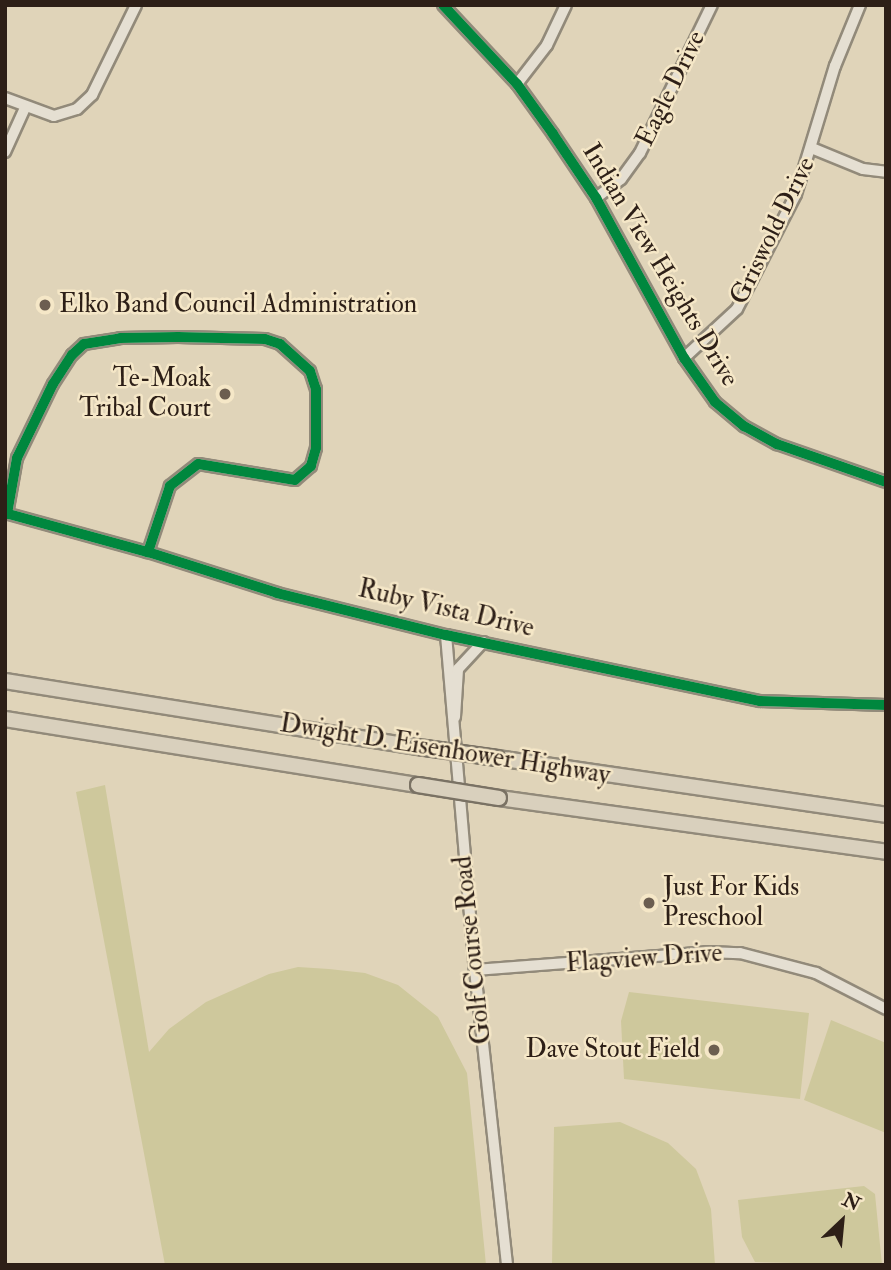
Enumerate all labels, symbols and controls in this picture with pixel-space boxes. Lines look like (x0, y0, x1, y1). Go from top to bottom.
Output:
street label: Eagle Drive (630, 26, 712, 152)
street label: Indian View Heights Drive (575, 138, 745, 392)
street label: Griswold Drive (724, 152, 822, 310)
place label: Elko Band Council Administration (59, 289, 417, 321)
marker: Elko Band Council Administration (37, 297, 53, 313)
place label: Te-Moak Tribal Court (79, 363, 211, 424)
marker: Te-Moak Tribal Court (217, 386, 233, 402)
street label: Ruby Vista Drive (355, 574, 537, 644)
street label: Dwight D. Eisenhower Highway (278, 708, 612, 792)
street label: Golf Course Road (448, 854, 498, 1046)
place label: Just For Kids Preschool (663, 872, 799, 934)
marker: Just For Kids Preschool (641, 895, 657, 911)
street label: Flagview Drive (565, 938, 723, 980)
place label: Dave Stout Field (526, 1034, 700, 1066)
marker: Dave Stout Field (706, 1042, 722, 1058)
north arrow (807, 1186, 877, 1256)
text: N (838, 1188, 864, 1217)

